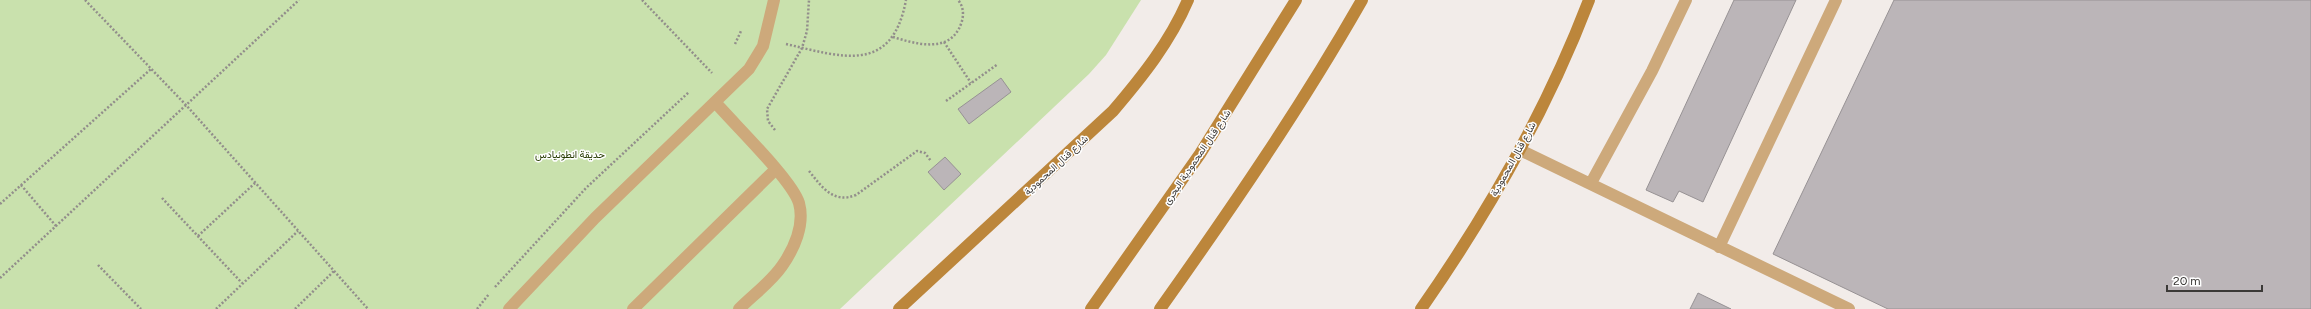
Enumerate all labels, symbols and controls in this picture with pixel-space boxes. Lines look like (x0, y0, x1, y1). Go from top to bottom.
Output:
street label: شارع قنال المحمودية البحرى (1160, 107, 1234, 207)
street label: شارع قنال المحمودية (1487, 119, 1539, 198)
street label: شارع قنال المحمودية (1021, 132, 1091, 198)
park label: حديقة انطونيادس (535, 148, 605, 161)
scale bar (2167, 267, 2262, 293)
text: 20 m (2173, 274, 2201, 288)

